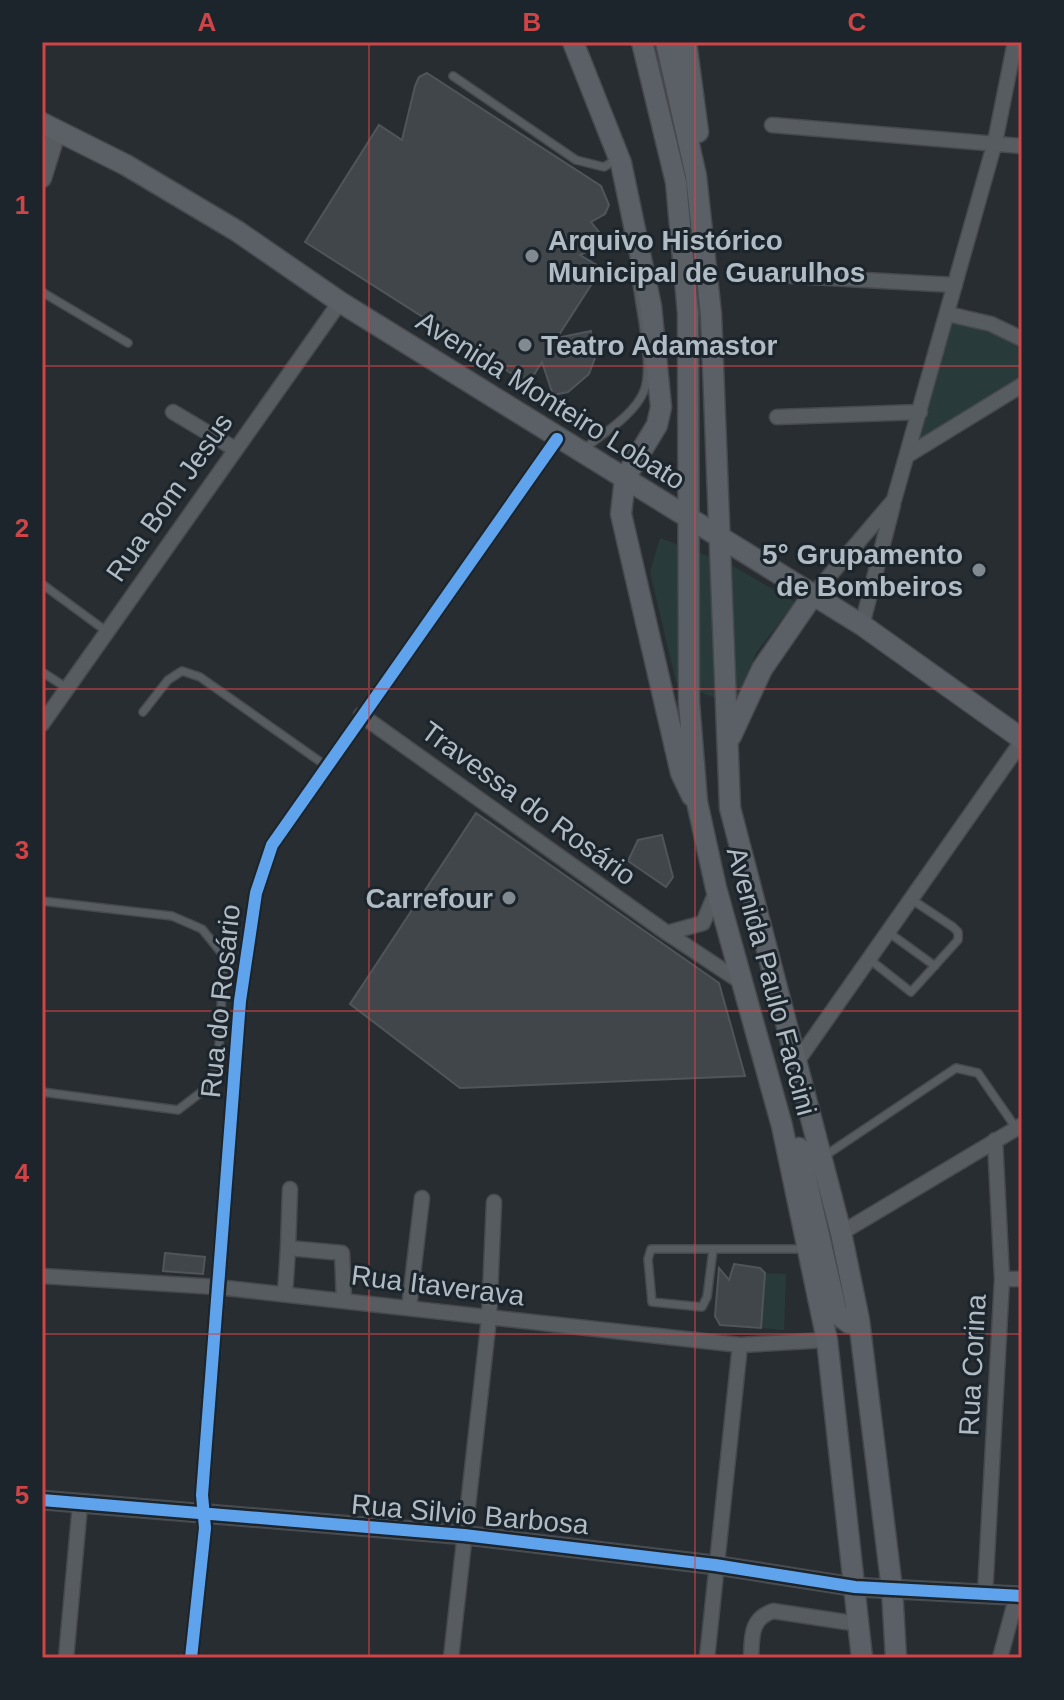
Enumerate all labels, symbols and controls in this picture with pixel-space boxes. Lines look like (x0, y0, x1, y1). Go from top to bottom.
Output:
text: A (198, 7, 217, 37)
text: B (523, 7, 541, 37)
text: C (848, 7, 867, 37)
text: 1 (15, 190, 29, 220)
place label: Arquivo Histórico Municipal de Guarulhos (548, 225, 865, 288)
marker: Arquivo Histórico Municipal de Guarulhos (523, 247, 541, 265)
street label: Avenida Monteiro Lobato (411, 305, 691, 496)
place label: Teatro Adamastor (541, 330, 778, 361)
marker: Teatro Adamastor (516, 336, 534, 354)
street label: Rua Bom Jesus (100, 407, 239, 587)
text: 2 (15, 513, 29, 543)
place label: 5° Grupamento de Bombeiros (762, 539, 963, 602)
marker: 5° Grupamento de Bombeiros (970, 561, 988, 579)
street label: Travessa do Rosário (416, 715, 642, 892)
text: 3 (15, 835, 29, 865)
street label: Avenida Paulo Faccini (721, 844, 822, 1119)
place label: Carrefour (365, 883, 493, 914)
marker: Carrefour (500, 889, 518, 907)
street label: Rua do Rosário (195, 903, 246, 1099)
text: 4 (15, 1158, 30, 1188)
street label: Rua Itaverava (350, 1259, 527, 1312)
street label: Rua Corina (953, 1293, 992, 1437)
text: 5 (15, 1480, 29, 1510)
street label: Rua Silvio Barbosa (350, 1489, 590, 1540)

